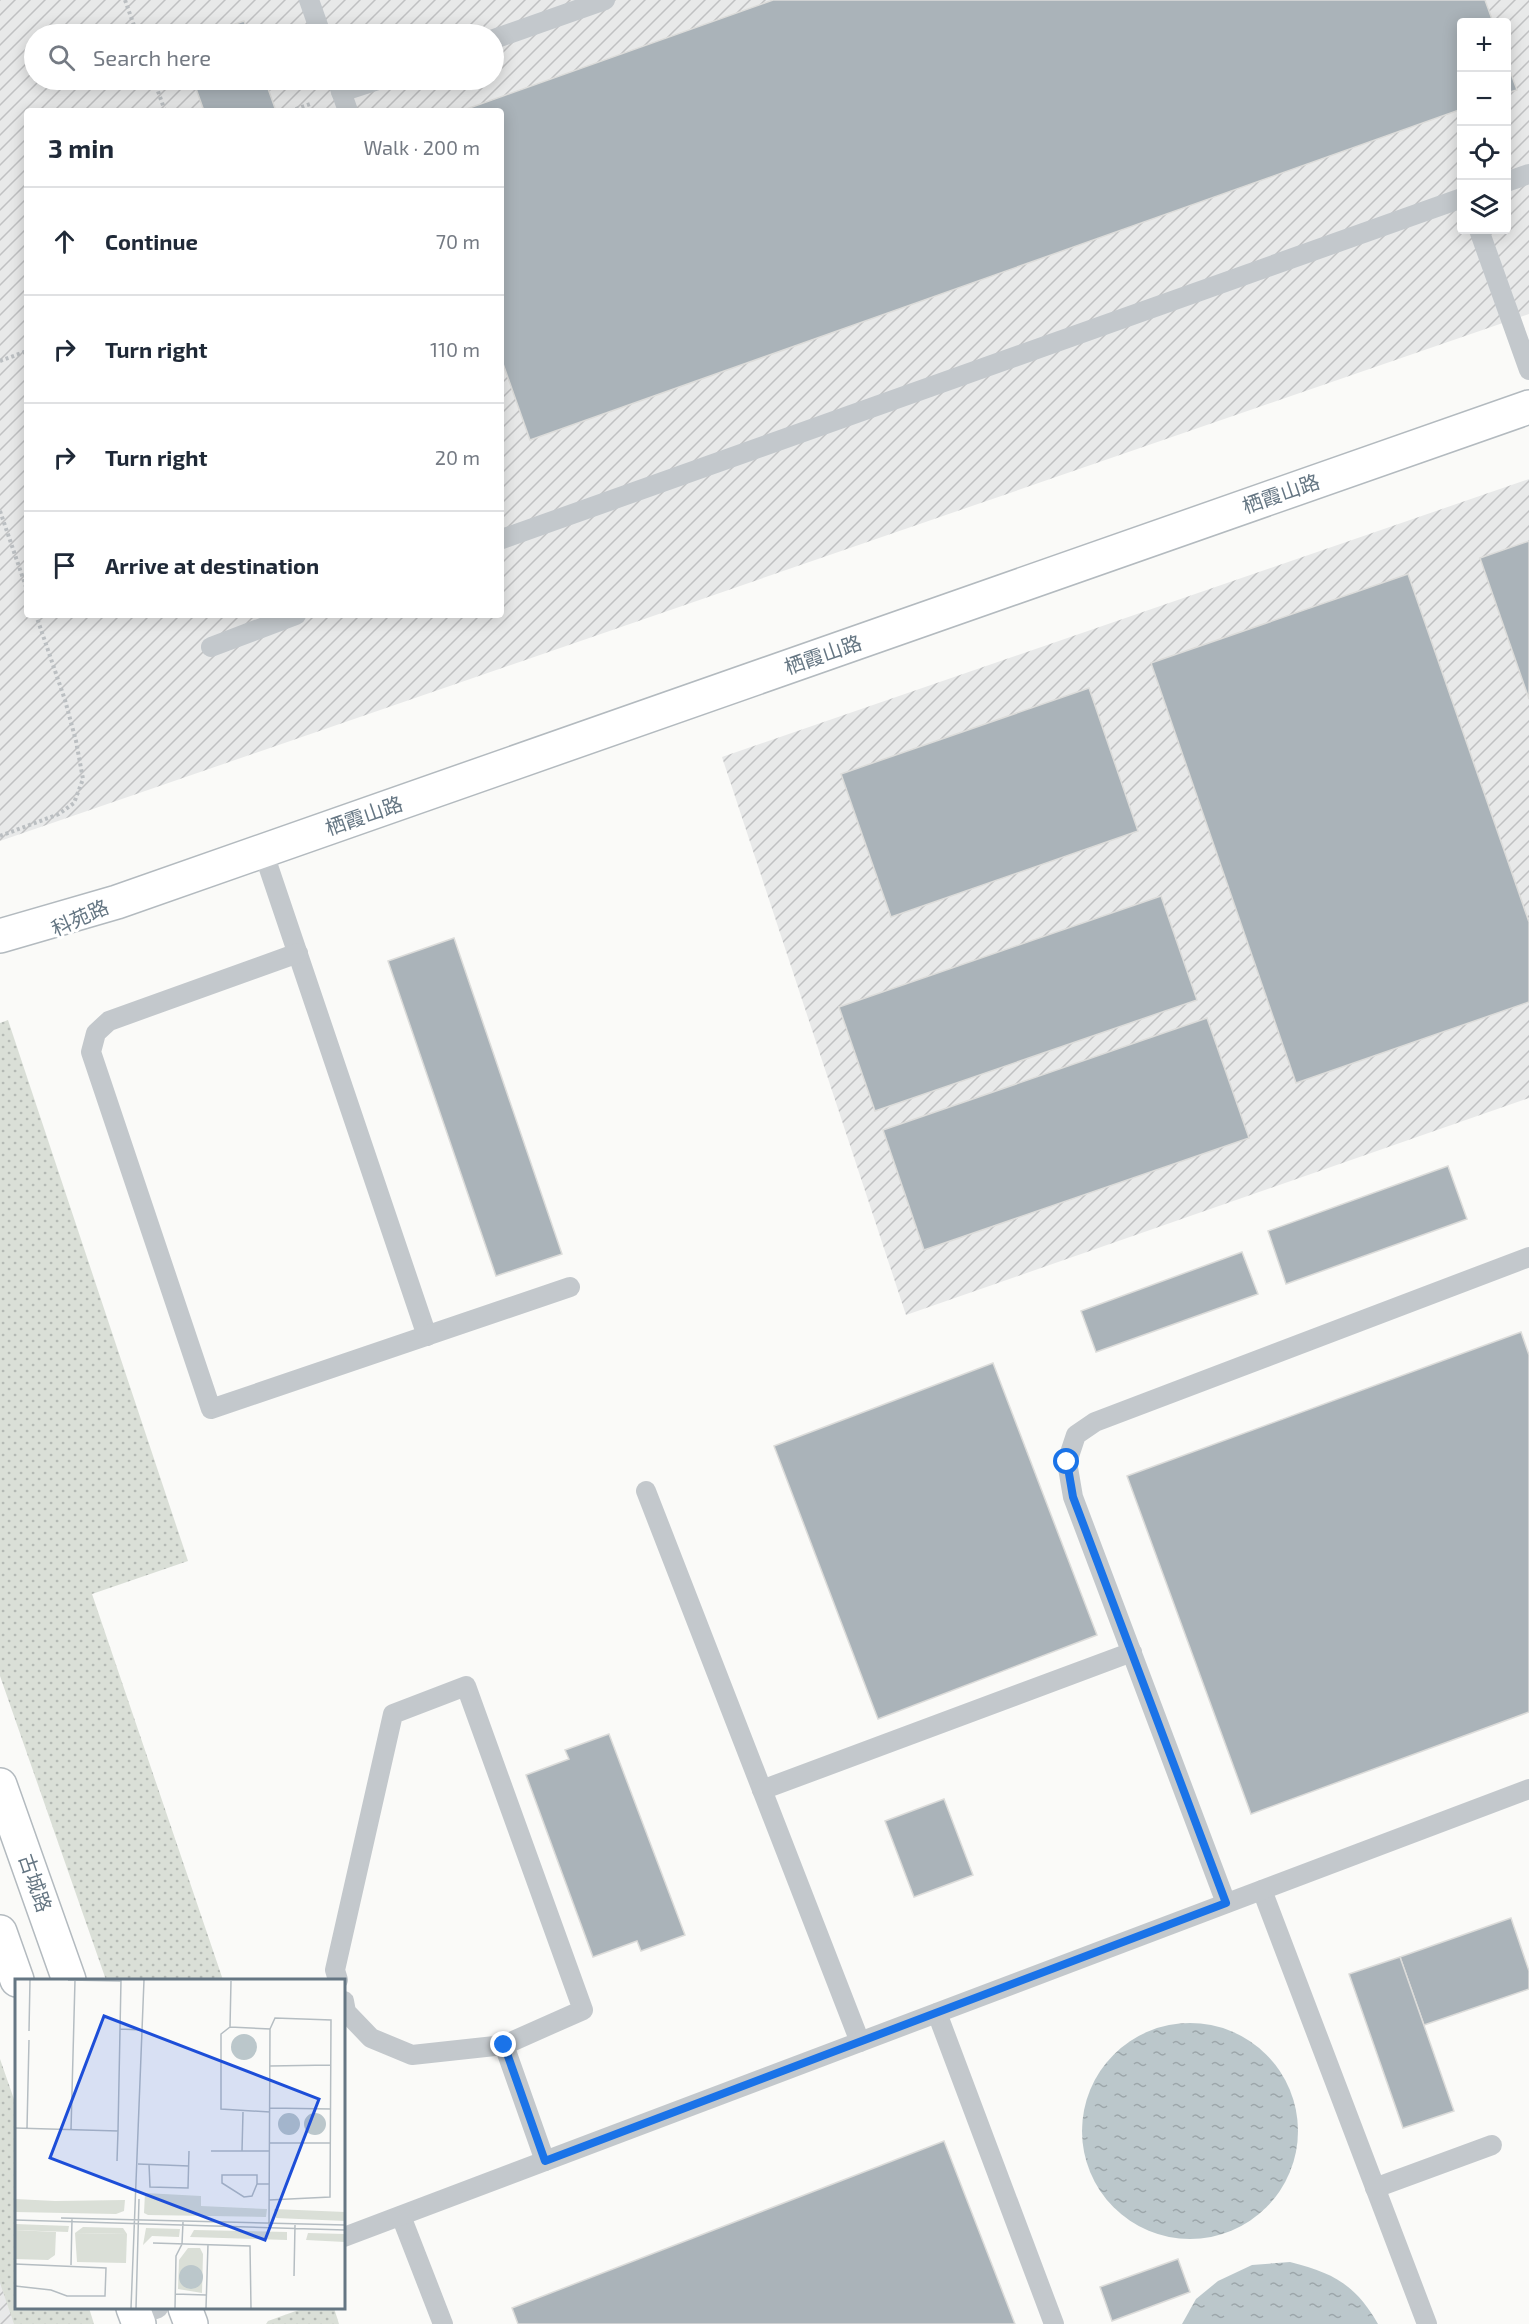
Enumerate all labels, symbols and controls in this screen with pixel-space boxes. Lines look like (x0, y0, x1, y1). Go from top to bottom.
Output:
map controls (1457, 18, 1511, 234)
button: + (1457, 18, 1511, 72)
search box (24, 24, 504, 90)
icon: search (45, 41, 78, 74)
text: Search here (93, 44, 211, 70)
button: − (1457, 72, 1511, 126)
button: locate (1457, 126, 1511, 180)
text: 3 min (48, 132, 114, 163)
text: Walk · 200 m (363, 135, 480, 159)
button: layers (1457, 180, 1511, 234)
icon: ahead (48, 225, 81, 258)
text: Continue (105, 228, 198, 254)
text: 70 m (436, 229, 480, 253)
icon: right (48, 333, 81, 366)
text: Turn right (105, 336, 207, 362)
text: 110 m (430, 337, 480, 361)
icon: right (48, 441, 81, 474)
text: Turn right (105, 444, 207, 470)
text: 20 m (435, 445, 480, 469)
street label: 栖霞山路 (1239, 469, 1322, 517)
icon: arrive (48, 549, 81, 582)
text: Arrive at destination (105, 552, 319, 578)
street label: 栖霞山路 (781, 630, 864, 678)
street label: 栖霞山路 (322, 791, 405, 839)
street label: 科苑路 (47, 894, 112, 940)
route start (1053, 1448, 1079, 1474)
street label: 古城路 (15, 1850, 57, 1915)
inset map (15, 1979, 345, 2309)
route end (490, 2031, 516, 2057)

